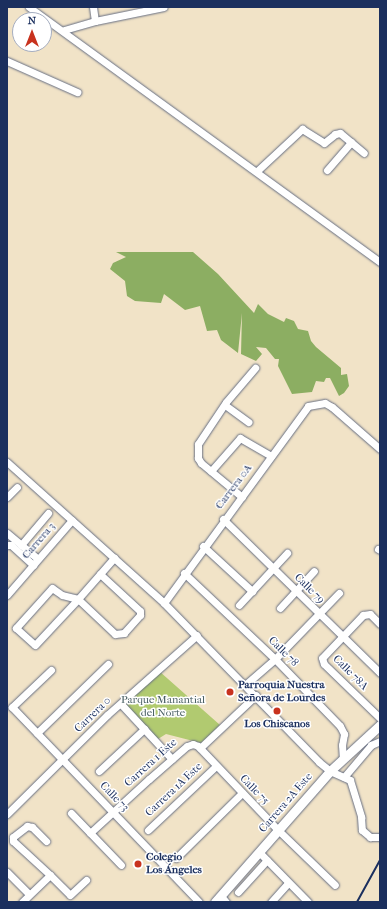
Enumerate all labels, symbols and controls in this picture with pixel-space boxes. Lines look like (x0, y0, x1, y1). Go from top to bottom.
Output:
north arrow (12, 12, 52, 52)
text: N (28, 14, 36, 27)
street label: Carrera 0A (213, 462, 255, 512)
street label: Carrera 3 (20, 520, 58, 562)
street label: Calle 79 (291, 571, 327, 607)
street label: Calle 78 (265, 634, 301, 670)
street label: Calle 78A (330, 653, 370, 693)
place label: Parroquia Nuestra Señora de Lourdes (238, 679, 325, 705)
marker: Parroquia Nuestra Señora de Lourdes (225, 687, 235, 697)
street label: Carrera 0 (72, 694, 114, 736)
park label: Parque Manantial del Norte (121, 694, 205, 720)
marker: Los Chiscanos (272, 706, 282, 716)
place label: Los Chiscanos (244, 717, 310, 731)
street label: Carrera 1 Este (122, 736, 180, 790)
street label: Carrera 1A Este (143, 760, 205, 820)
street label: Carrera 2A Este (257, 771, 315, 835)
street label: Calle 75 (237, 772, 271, 808)
street label: Calle 73 (97, 779, 131, 815)
place label: Colegio Los Ángeles (146, 851, 202, 877)
marker: Colegio Los Ángeles (133, 859, 143, 869)

